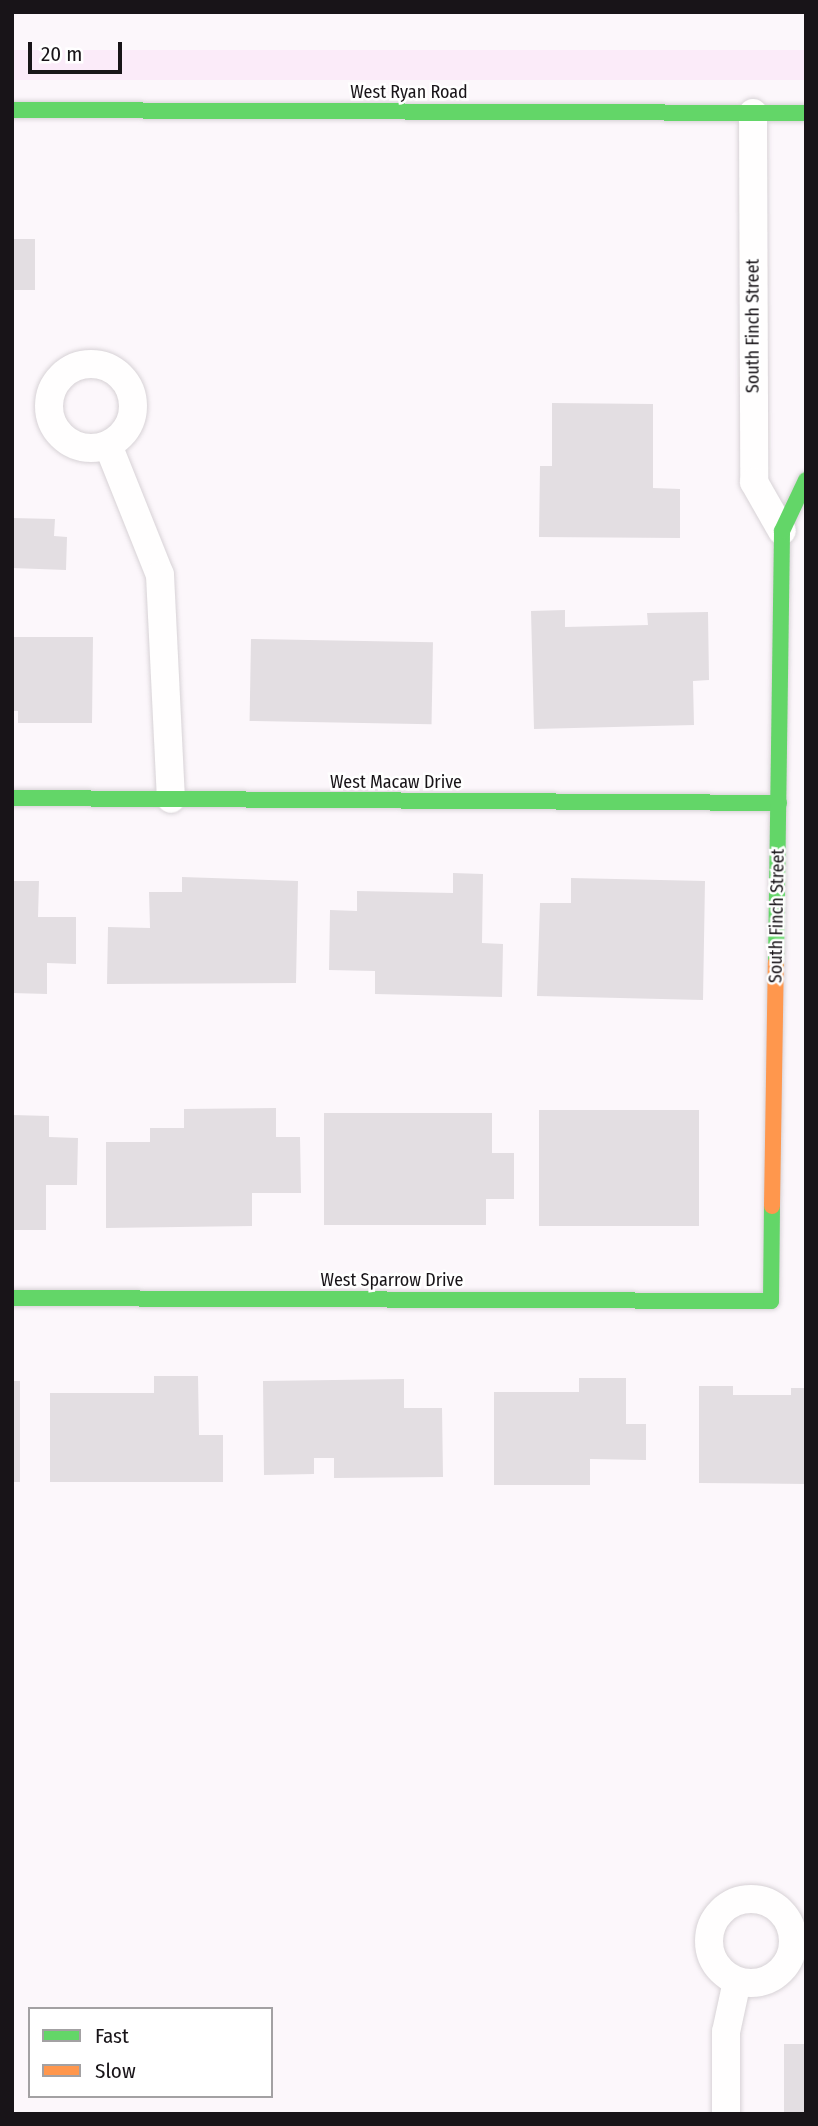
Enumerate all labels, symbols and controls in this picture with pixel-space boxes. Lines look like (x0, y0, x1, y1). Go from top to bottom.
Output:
scale bar (32, 28, 126, 72)
text: 20 m (41, 41, 82, 67)
street label: West Ryan Road (350, 81, 468, 103)
street label: South Finch Street (742, 259, 764, 393)
street label: West Macaw Drive (330, 771, 462, 793)
street label: South Finch Street (765, 849, 789, 983)
street label: West Sparrow Drive (321, 1269, 463, 1291)
legend (28, 2007, 273, 2098)
text: Fast (95, 2023, 129, 2049)
text: Slow (95, 2058, 136, 2084)

